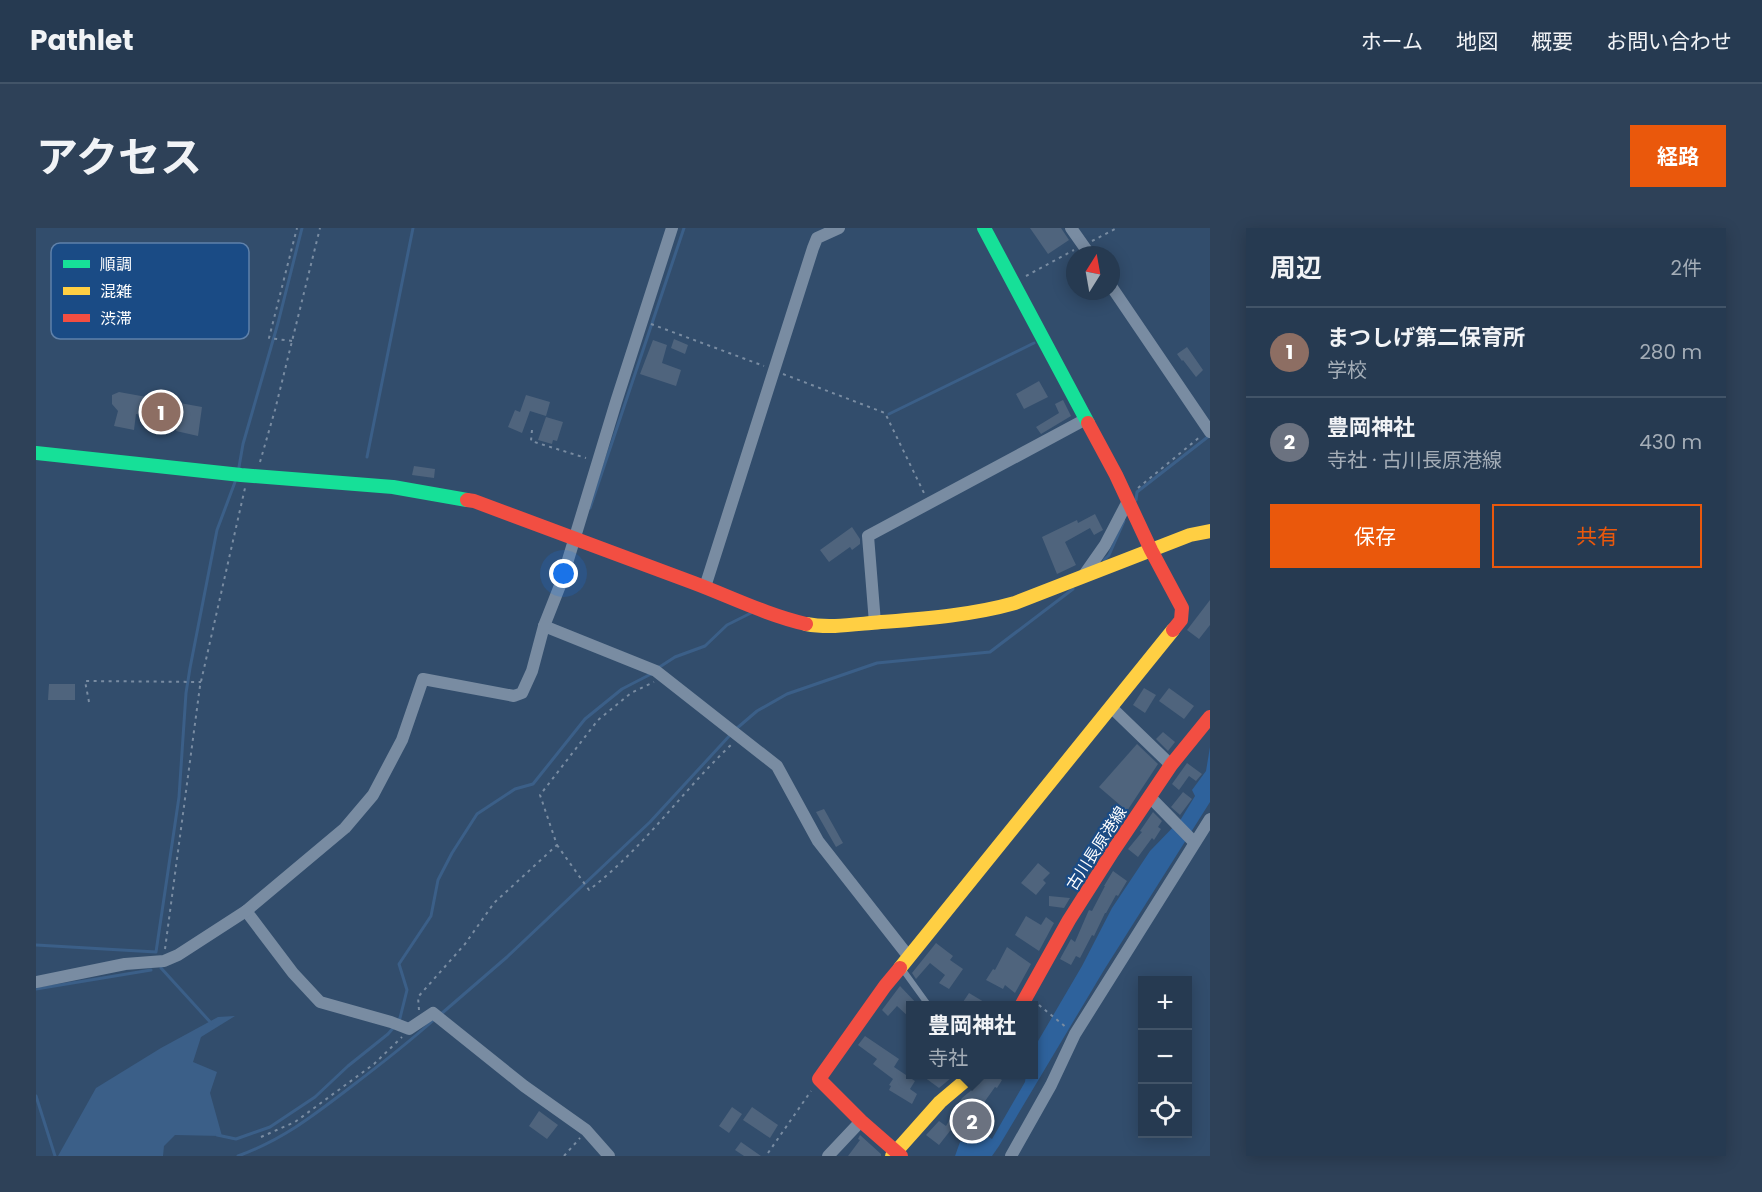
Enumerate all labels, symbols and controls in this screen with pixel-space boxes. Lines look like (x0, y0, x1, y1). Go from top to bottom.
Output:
text: Pathlet (30, 21, 134, 60)
text: ホーム (1361, 27, 1423, 56)
text: 地図 (1456, 27, 1498, 56)
text: 概要 (1531, 27, 1573, 56)
text: お問い合わせ (1606, 27, 1732, 56)
button: 経路 (1630, 125, 1726, 187)
text: アクセス (36, 128, 202, 187)
legend (51, 243, 249, 339)
north arrow (1066, 246, 1120, 300)
text: 周辺 (1270, 250, 1322, 286)
text: 順調 (100, 253, 132, 276)
text: 2件 (1671, 254, 1702, 282)
text: 混雑 (100, 280, 132, 303)
text: 渋滞 (100, 307, 132, 330)
text: まつしげ第二保育所 (1327, 322, 1525, 353)
text: 1 (1286, 338, 1293, 366)
text: 280 m (1639, 338, 1702, 366)
text: 学校 (1327, 356, 1367, 384)
pin: 1 (142, 390, 180, 435)
text: 豊岡神社 (1327, 412, 1415, 443)
text: 2 (1284, 428, 1295, 456)
text: 430 m (1639, 428, 1702, 456)
text: 寺社 · 古川長原港線 (1327, 446, 1502, 474)
button: 保存 (1270, 504, 1480, 568)
button: 共有 (1492, 504, 1702, 568)
your location (549, 559, 578, 588)
street label: 古川長原港線 (1061, 802, 1132, 895)
map controls (1138, 976, 1192, 1138)
button: + (1138, 976, 1192, 1030)
popup (906, 1001, 1038, 1079)
text: 豊岡神社 (928, 1010, 1016, 1041)
button: − (1138, 1030, 1192, 1084)
text: 寺社 (928, 1044, 968, 1072)
button: locate (1138, 1084, 1192, 1138)
pin: 2 (952, 1098, 992, 1144)

